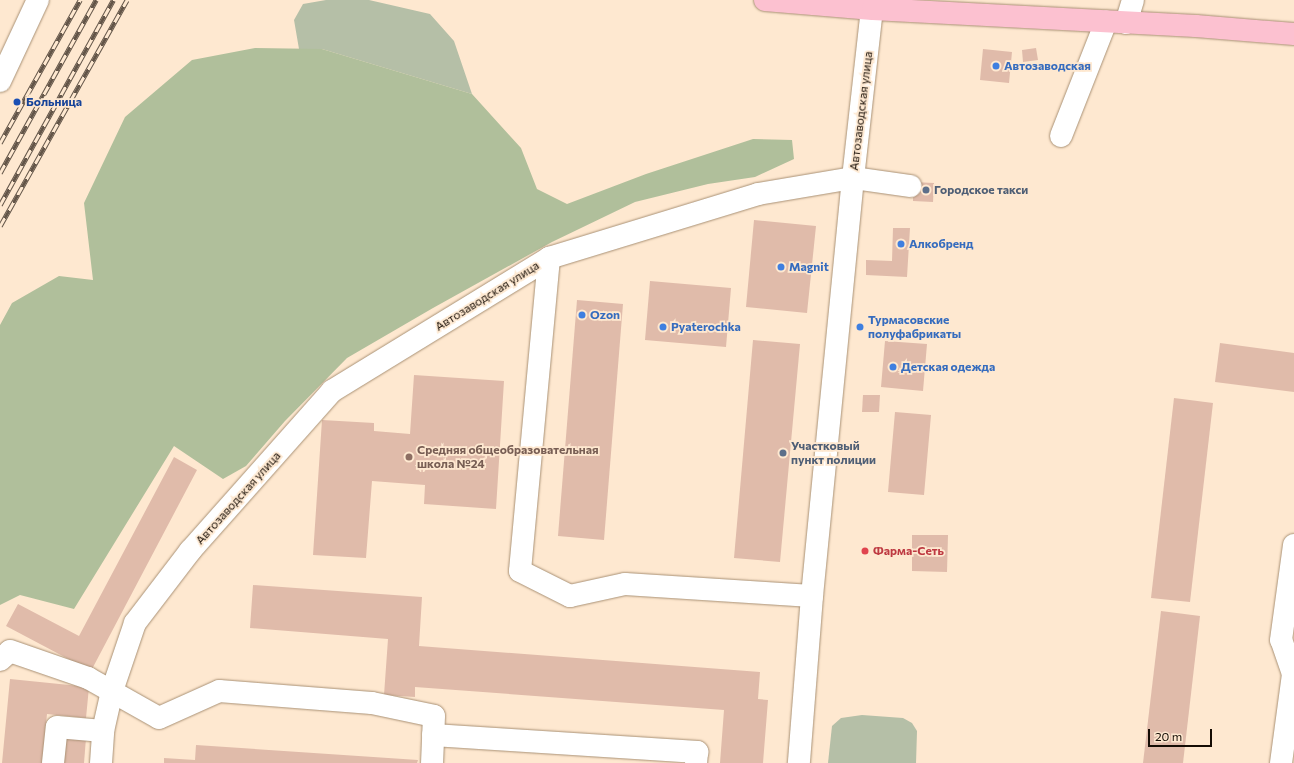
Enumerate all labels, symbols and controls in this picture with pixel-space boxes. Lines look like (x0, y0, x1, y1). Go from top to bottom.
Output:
street label: Автозаводская улица (847, 51, 875, 171)
place label: Автозаводская (1004, 59, 1091, 73)
marker: Автозаводская (991, 61, 1001, 71)
place label: Больница (26, 95, 82, 109)
marker: Больница (11, 96, 23, 108)
place label: Городское такси (934, 183, 1028, 197)
marker: Городское такси (921, 185, 931, 195)
place label: Алкобренд (909, 237, 973, 251)
marker: Алкобренд (896, 239, 906, 249)
street label: Автозаводская улица (432, 258, 542, 334)
place label: Magnit (789, 260, 829, 274)
marker: Magnit (776, 262, 786, 272)
place label: Ozon (590, 308, 620, 322)
marker: Ozon (577, 310, 587, 320)
place label: Турмасовские полуфабрикаты (868, 313, 961, 341)
place label: Pyaterochka (671, 320, 741, 334)
marker: Pyaterochka (658, 322, 668, 332)
marker: Турмасовские полуфабрикаты (855, 322, 865, 332)
place label: Детская одежда (901, 360, 995, 374)
marker: Детская одежда (888, 362, 898, 372)
place label: Участковый пункт полиции (791, 439, 876, 467)
place label: Средняя общеобразовательная школа №24 (417, 443, 599, 471)
marker: Участковый пункт полиции (778, 448, 788, 458)
street label: Автозаводская улица (193, 449, 283, 547)
marker: Средняя общеобразовательная школа №24 (404, 452, 414, 462)
place label: Фарма-Сеть (873, 544, 944, 558)
marker: Фарма-Сеть (860, 546, 870, 556)
scale bar (1150, 721, 1214, 747)
text: 20 m (1155, 729, 1182, 743)

